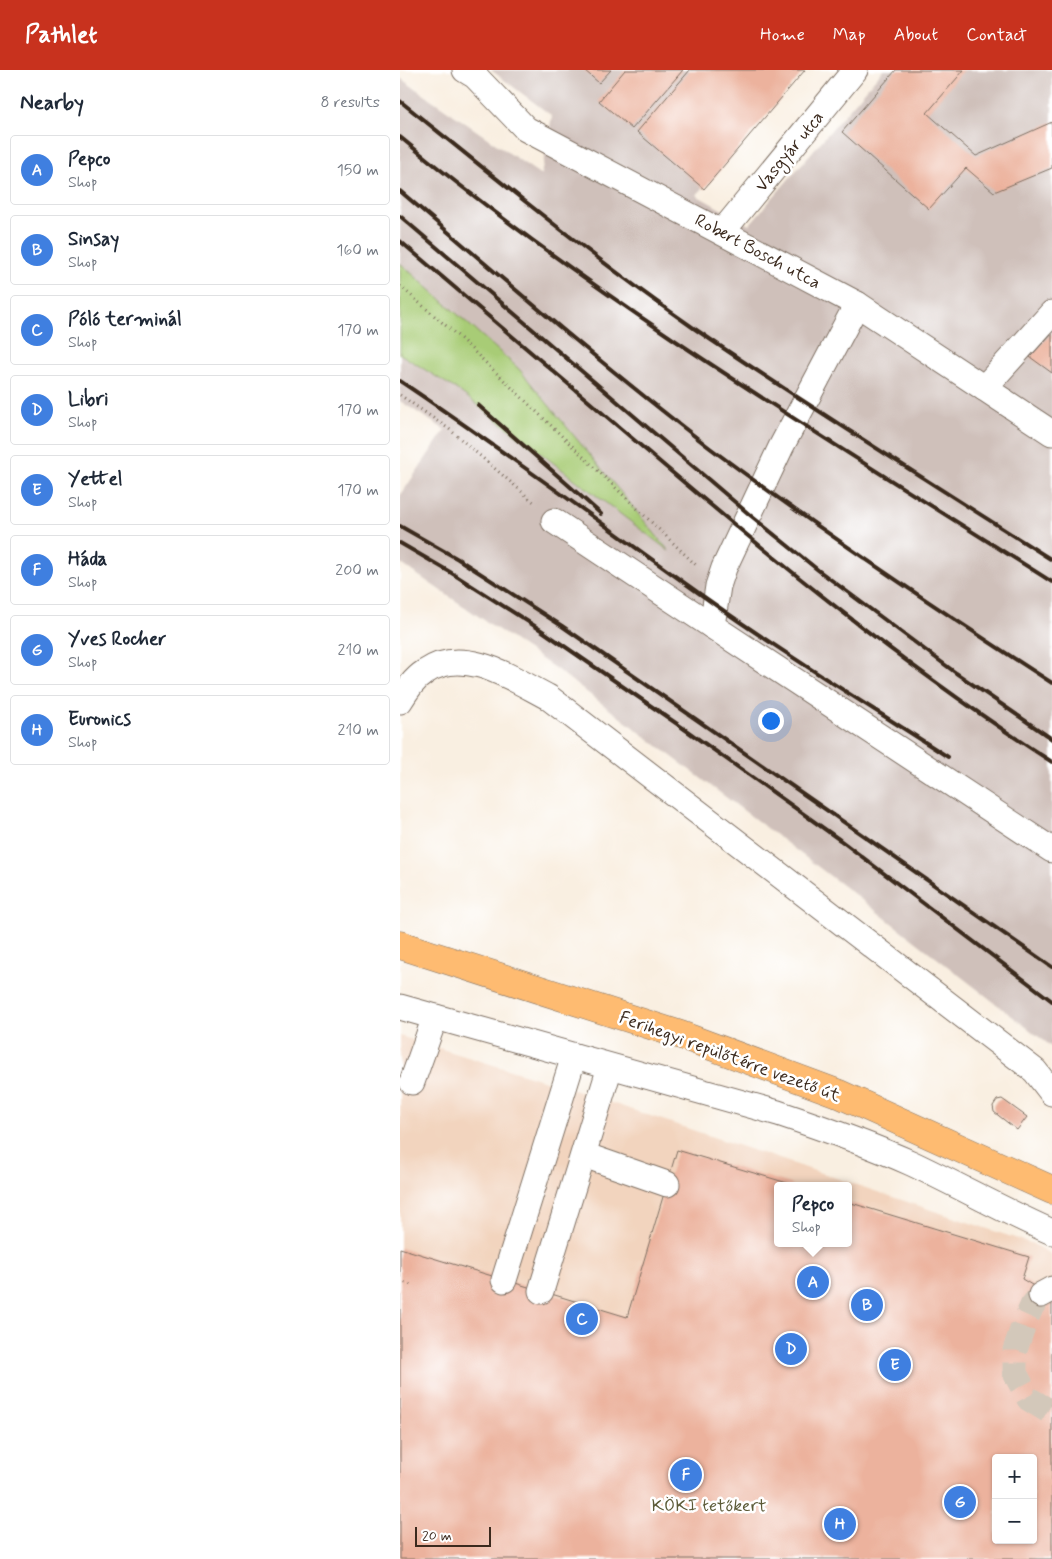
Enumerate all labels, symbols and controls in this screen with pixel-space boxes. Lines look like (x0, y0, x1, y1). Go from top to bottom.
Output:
text: Pathlet (25, 20, 97, 51)
text: Home (760, 23, 805, 47)
text: Map (833, 23, 866, 47)
text: About (894, 23, 938, 47)
text: Contact (966, 23, 1027, 47)
text: Nearby (20, 89, 84, 117)
text: 8 results (320, 92, 380, 113)
street label: Vasgyár utca (750, 106, 831, 198)
text: Pepco (68, 147, 111, 172)
text: A (32, 160, 42, 181)
text: 150 m (337, 160, 379, 181)
text: Shop (68, 172, 97, 193)
street label: Robert Bosch utca (690, 208, 825, 295)
text: Sinsay (68, 227, 119, 252)
text: B (32, 240, 42, 261)
text: 160 m (336, 240, 379, 261)
text: Shop (68, 252, 97, 273)
text: Póló terminál (68, 307, 182, 332)
text: C (31, 320, 43, 341)
text: 170 m (337, 320, 379, 341)
text: Shop (68, 332, 97, 353)
text: Libri (68, 387, 109, 412)
text: D (31, 400, 43, 421)
text: 170 m (337, 400, 379, 421)
text: Shop (68, 412, 97, 433)
text: Yettel (68, 467, 122, 492)
text: E (32, 480, 42, 501)
text: 170 m (337, 480, 379, 501)
text: Shop (68, 492, 97, 513)
text: Háda (68, 547, 107, 572)
text: F (33, 560, 41, 581)
text: 200 m (335, 560, 379, 581)
text: Shop (68, 572, 97, 593)
text: Yves Rocher (68, 627, 166, 652)
text: G (32, 640, 42, 661)
text: 210 m (338, 640, 379, 661)
text: Shop (68, 652, 97, 673)
text: Euronics (68, 707, 131, 732)
your location (758, 708, 784, 734)
text: H (32, 720, 42, 741)
text: 210 m (338, 720, 379, 741)
text: Shop (68, 732, 97, 753)
street label: Ferihegyi repülőtérre vezető út (616, 1006, 844, 1108)
popup (774, 1182, 852, 1247)
text: Pepco (792, 1192, 834, 1217)
text: Shop (792, 1217, 821, 1238)
pin: A (797, 1263, 829, 1301)
pin: B (851, 1286, 883, 1324)
pin: C (566, 1300, 598, 1338)
pin: D (775, 1330, 807, 1368)
pin: E (879, 1346, 911, 1384)
map controls (992, 1454, 1037, 1544)
button: + (992, 1454, 1037, 1499)
pin: F (670, 1456, 702, 1494)
pin: G (944, 1483, 976, 1521)
park label: KÖKI tetőkert (651, 1494, 767, 1518)
button: − (992, 1499, 1037, 1544)
pin: H (824, 1505, 856, 1543)
scale bar (415, 1524, 491, 1547)
text: 20 m (422, 1527, 452, 1545)

